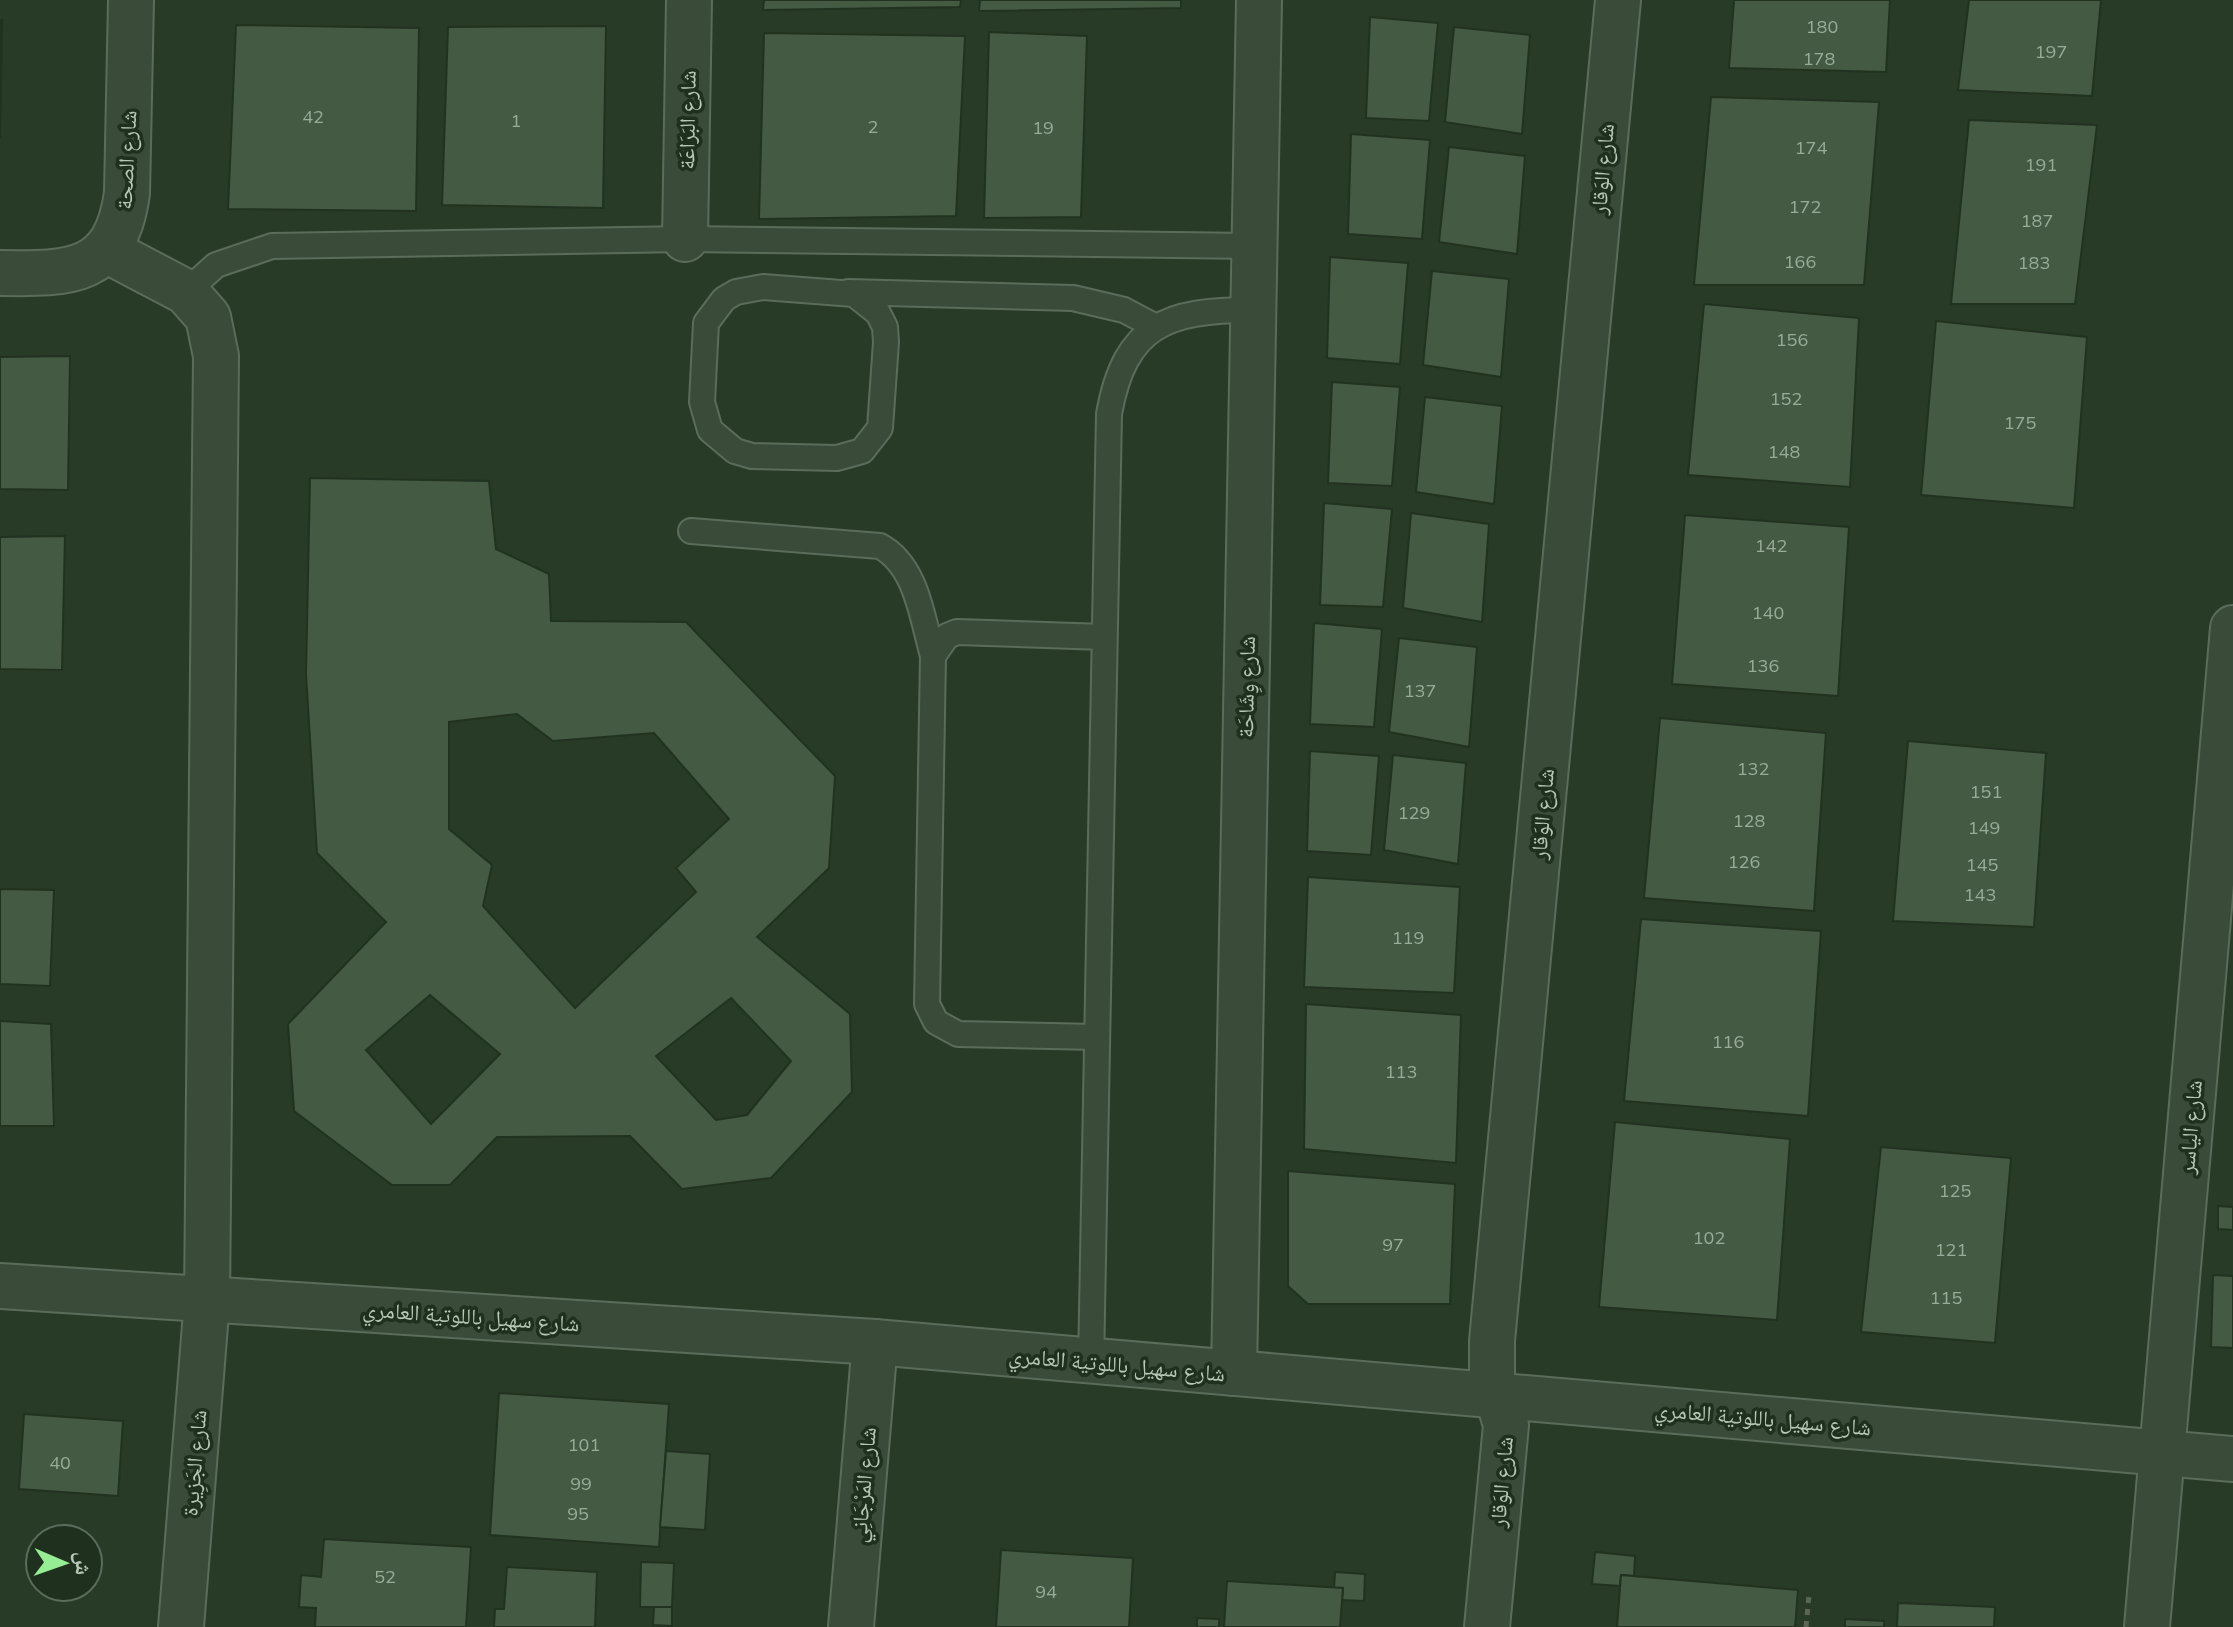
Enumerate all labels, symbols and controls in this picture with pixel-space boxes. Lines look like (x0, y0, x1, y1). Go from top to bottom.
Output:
house number: 180 (1806, 15, 1838, 38)
house number: 197 (2035, 40, 2067, 63)
house number: 178 (1803, 47, 1835, 70)
street label: شارع البَرَاعَة (672, 70, 702, 170)
house number: 42 (302, 105, 324, 128)
house number: 1 (511, 109, 521, 132)
street label: شارع الصحة (109, 110, 143, 210)
house number: 2 (868, 115, 878, 138)
house number: 19 (1032, 116, 1054, 139)
street label: شارع الوَقار (1584, 122, 1620, 217)
house number: 174 (1795, 136, 1827, 159)
house number: 191 (2025, 153, 2057, 176)
house number: 172 (1789, 195, 1821, 218)
house number: 187 (2021, 209, 2053, 232)
house number: 166 (1784, 250, 1816, 273)
house number: 183 (2018, 251, 2050, 274)
house number: 156 (1776, 328, 1808, 351)
house number: 152 (1770, 387, 1802, 410)
house number: 175 (2004, 411, 2036, 434)
house number: 148 (1768, 440, 1800, 463)
house number: 142 (1755, 534, 1787, 557)
house number: 140 (1752, 601, 1784, 624)
street label: شارع وِشَاحَة (1231, 636, 1264, 738)
house number: 136 (1747, 654, 1779, 677)
house number: 137 (1404, 679, 1436, 702)
house number: 132 (1737, 757, 1769, 780)
street label: شارع الوَقار (1524, 767, 1560, 862)
house number: 151 (1970, 780, 2002, 803)
house number: 129 (1398, 801, 1430, 824)
house number: 128 (1733, 809, 1765, 832)
house number: 149 (1968, 816, 2000, 839)
house number: 126 (1728, 850, 1760, 873)
house number: 145 (1966, 853, 1998, 876)
house number: 143 (1964, 883, 1996, 906)
house number: 119 (1392, 926, 1424, 949)
house number: 116 (1712, 1030, 1744, 1053)
house number: 113 (1385, 1060, 1417, 1083)
street label: شارع الياسر (2172, 1079, 2208, 1176)
house number: 125 (1939, 1179, 1971, 1202)
house number: 102 (1693, 1226, 1725, 1249)
house number: 97 (1382, 1233, 1404, 1256)
house number: 121 (1935, 1238, 1967, 1261)
house number: 115 (1930, 1286, 1962, 1309)
street label: شارع سهيل باللوتية العامري (361, 1294, 580, 1341)
street label: شارع سهيل باللوتية العامري (1007, 1341, 1226, 1391)
street label: شارع سهيل باللوتية العامري (1653, 1395, 1872, 1445)
street label: شارع الجَزِيرة (175, 1409, 215, 1517)
street label: شارع المَرْجَانِي (844, 1426, 886, 1544)
house number: 101 (568, 1433, 600, 1456)
street label: شارع الوَقار (1483, 1435, 1519, 1530)
house number: 40 (49, 1451, 71, 1474)
house number: 99 (570, 1472, 592, 1495)
house number: 95 (567, 1502, 589, 1525)
north arrow (24, 1523, 104, 1603)
text: ش (70, 1552, 98, 1576)
house number: 52 (374, 1565, 396, 1588)
house number: 94 (1035, 1580, 1057, 1603)

